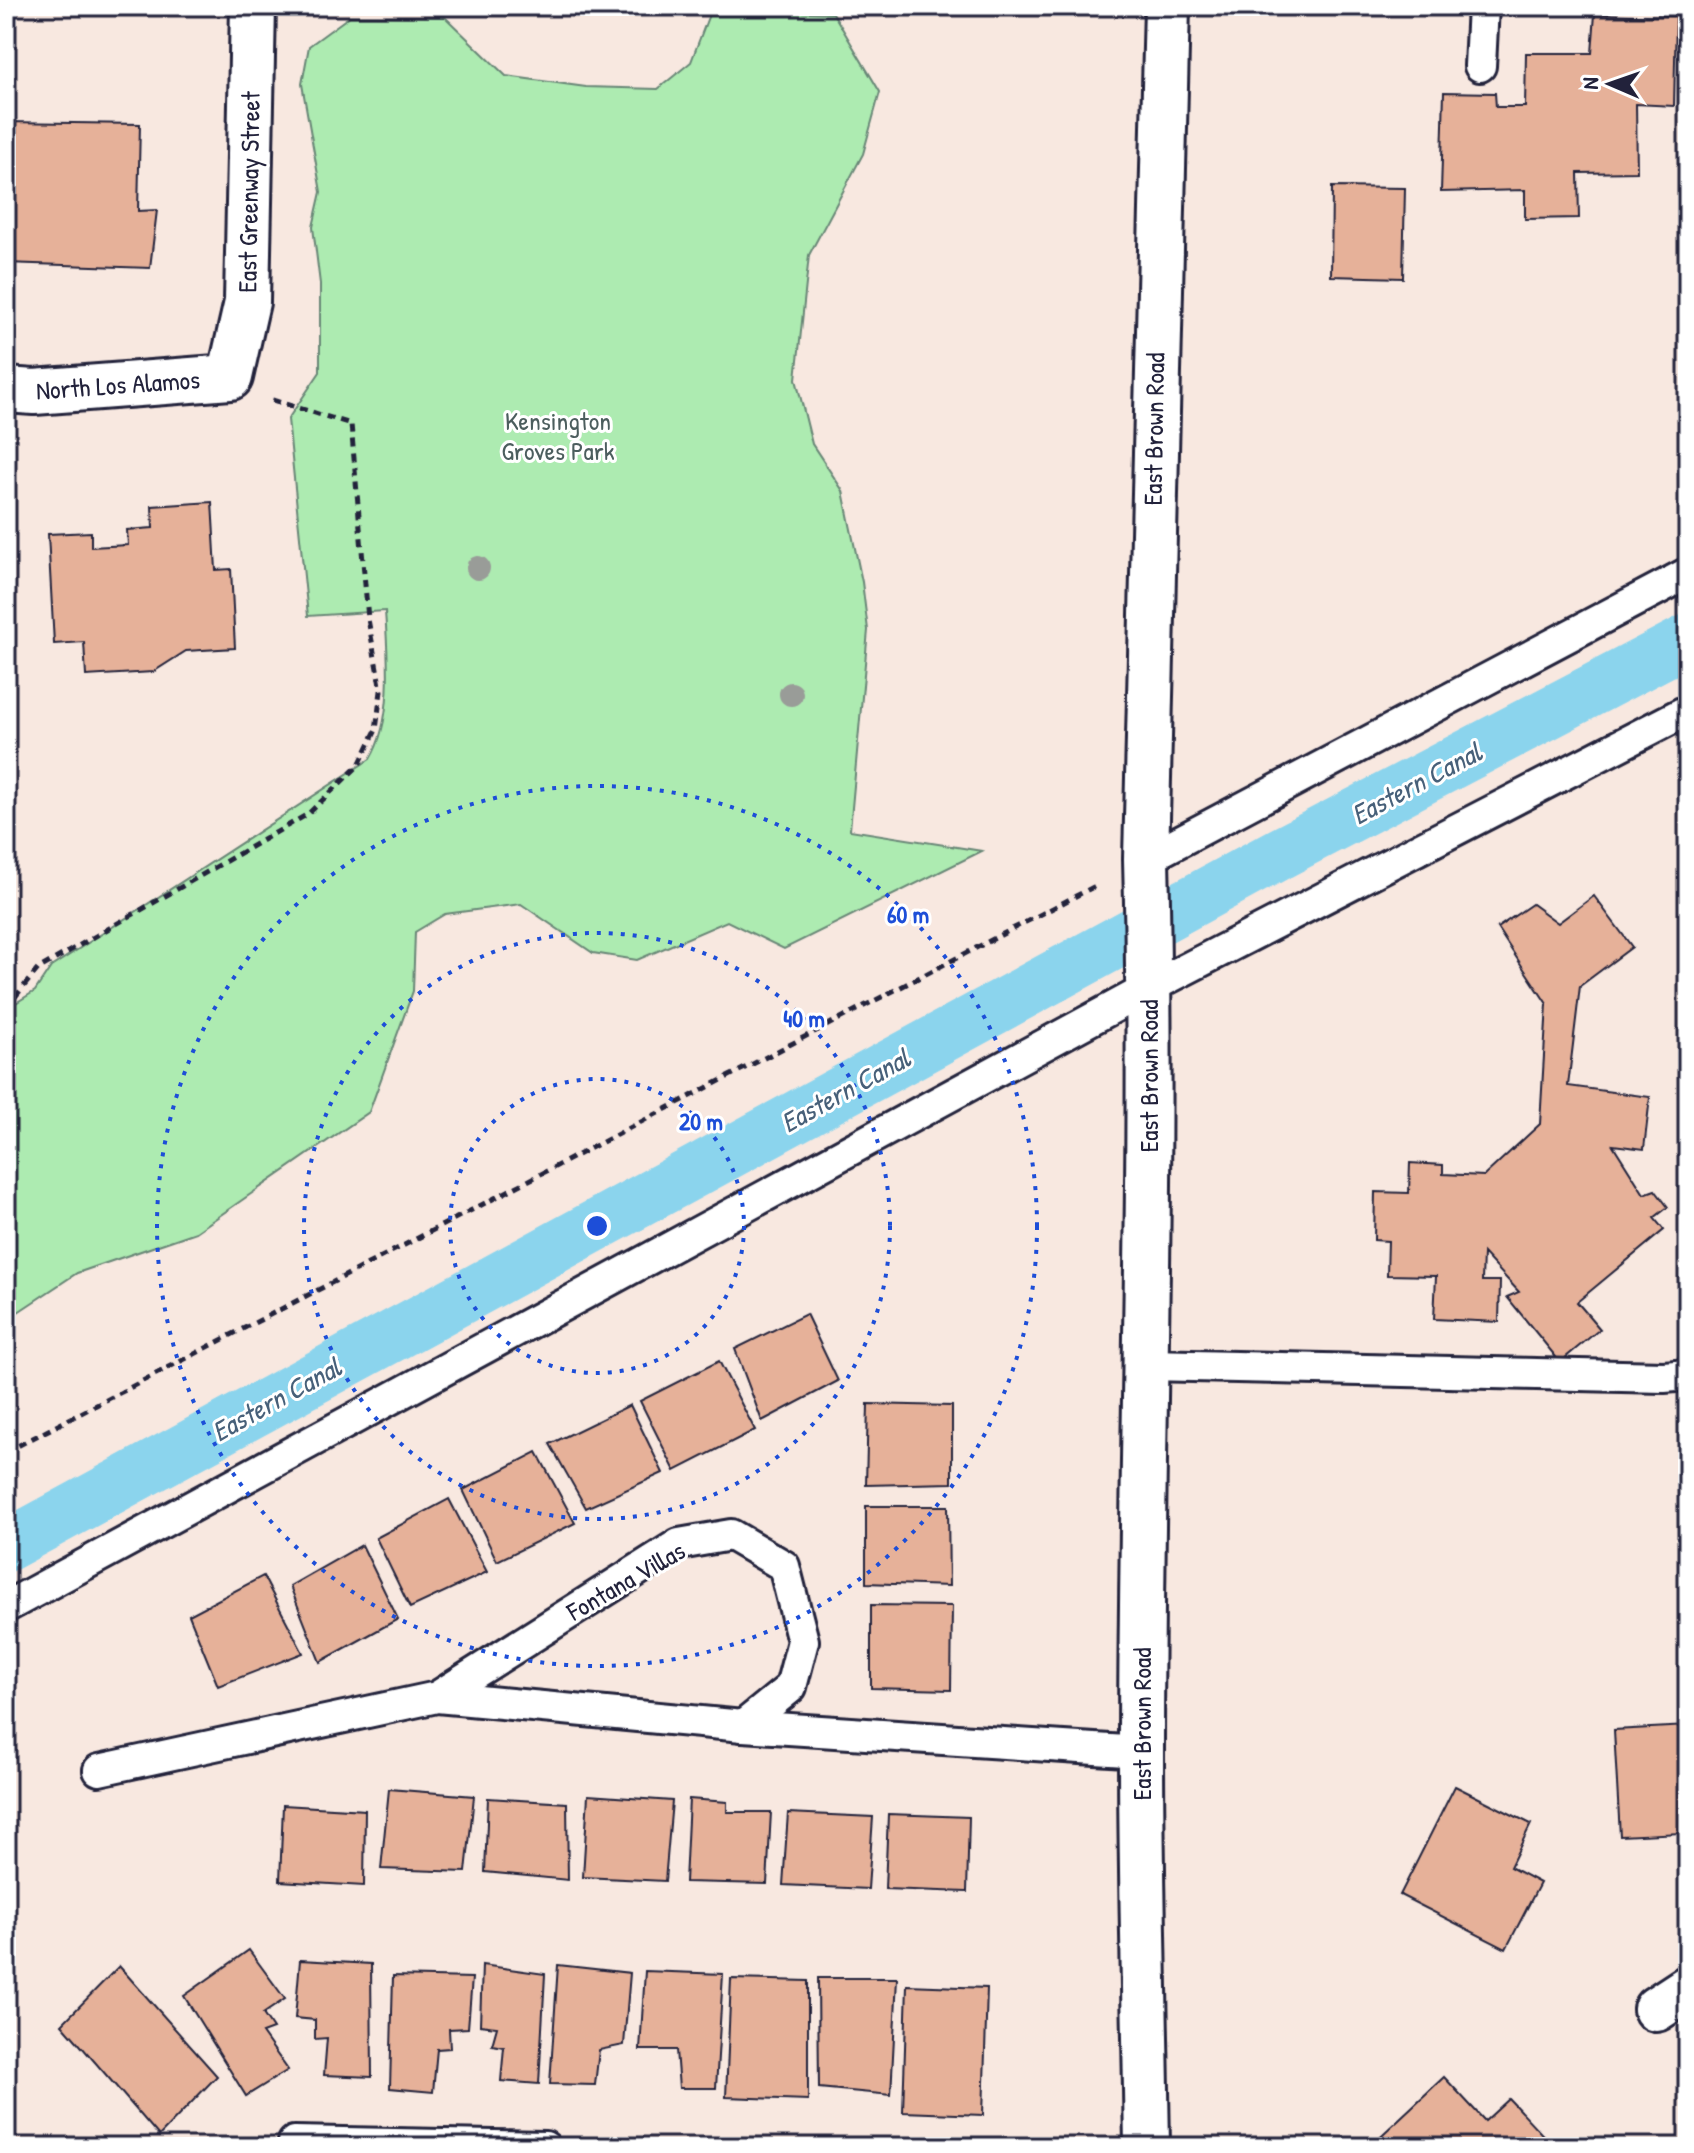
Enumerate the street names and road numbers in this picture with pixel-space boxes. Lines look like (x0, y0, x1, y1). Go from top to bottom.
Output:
street label: East Greenway Street (229, 90, 268, 293)
street label: East Brown Road (1135, 352, 1172, 506)
street label: North Los Alamos (35, 361, 201, 408)
street label: East Brown Road (1131, 1000, 1166, 1152)
street label: Fontana Villas (559, 1533, 691, 1629)
street label: East Brown Road (1124, 1648, 1159, 1800)

